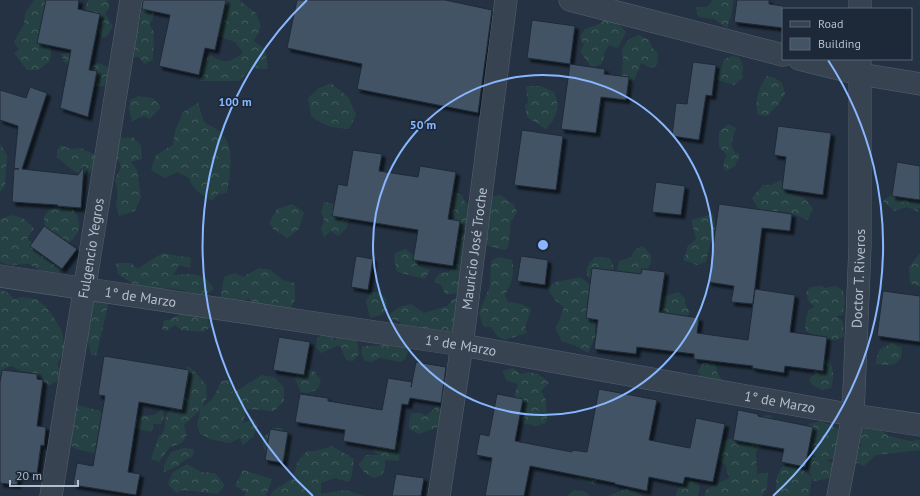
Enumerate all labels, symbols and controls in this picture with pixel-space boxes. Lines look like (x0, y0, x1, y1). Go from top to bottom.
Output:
legend (782, 8, 912, 60)
text: Road (818, 16, 843, 31)
text: Building (818, 36, 861, 51)
text: 100 m (218, 94, 252, 109)
text: 50 m (410, 117, 436, 132)
street label: Mauricio José Troche (458, 186, 491, 311)
street label: Fulgencio Yegros (74, 197, 108, 300)
street label: Doctor T. Riveros (848, 229, 869, 328)
centre of rings (536, 238, 550, 252)
street label: 1° de Marzo (103, 283, 177, 311)
street label: 1° de Marzo (424, 331, 498, 360)
street label: 1° de Marzo (743, 387, 817, 417)
scale bar (10, 462, 78, 488)
text: 20 m (16, 468, 42, 483)

